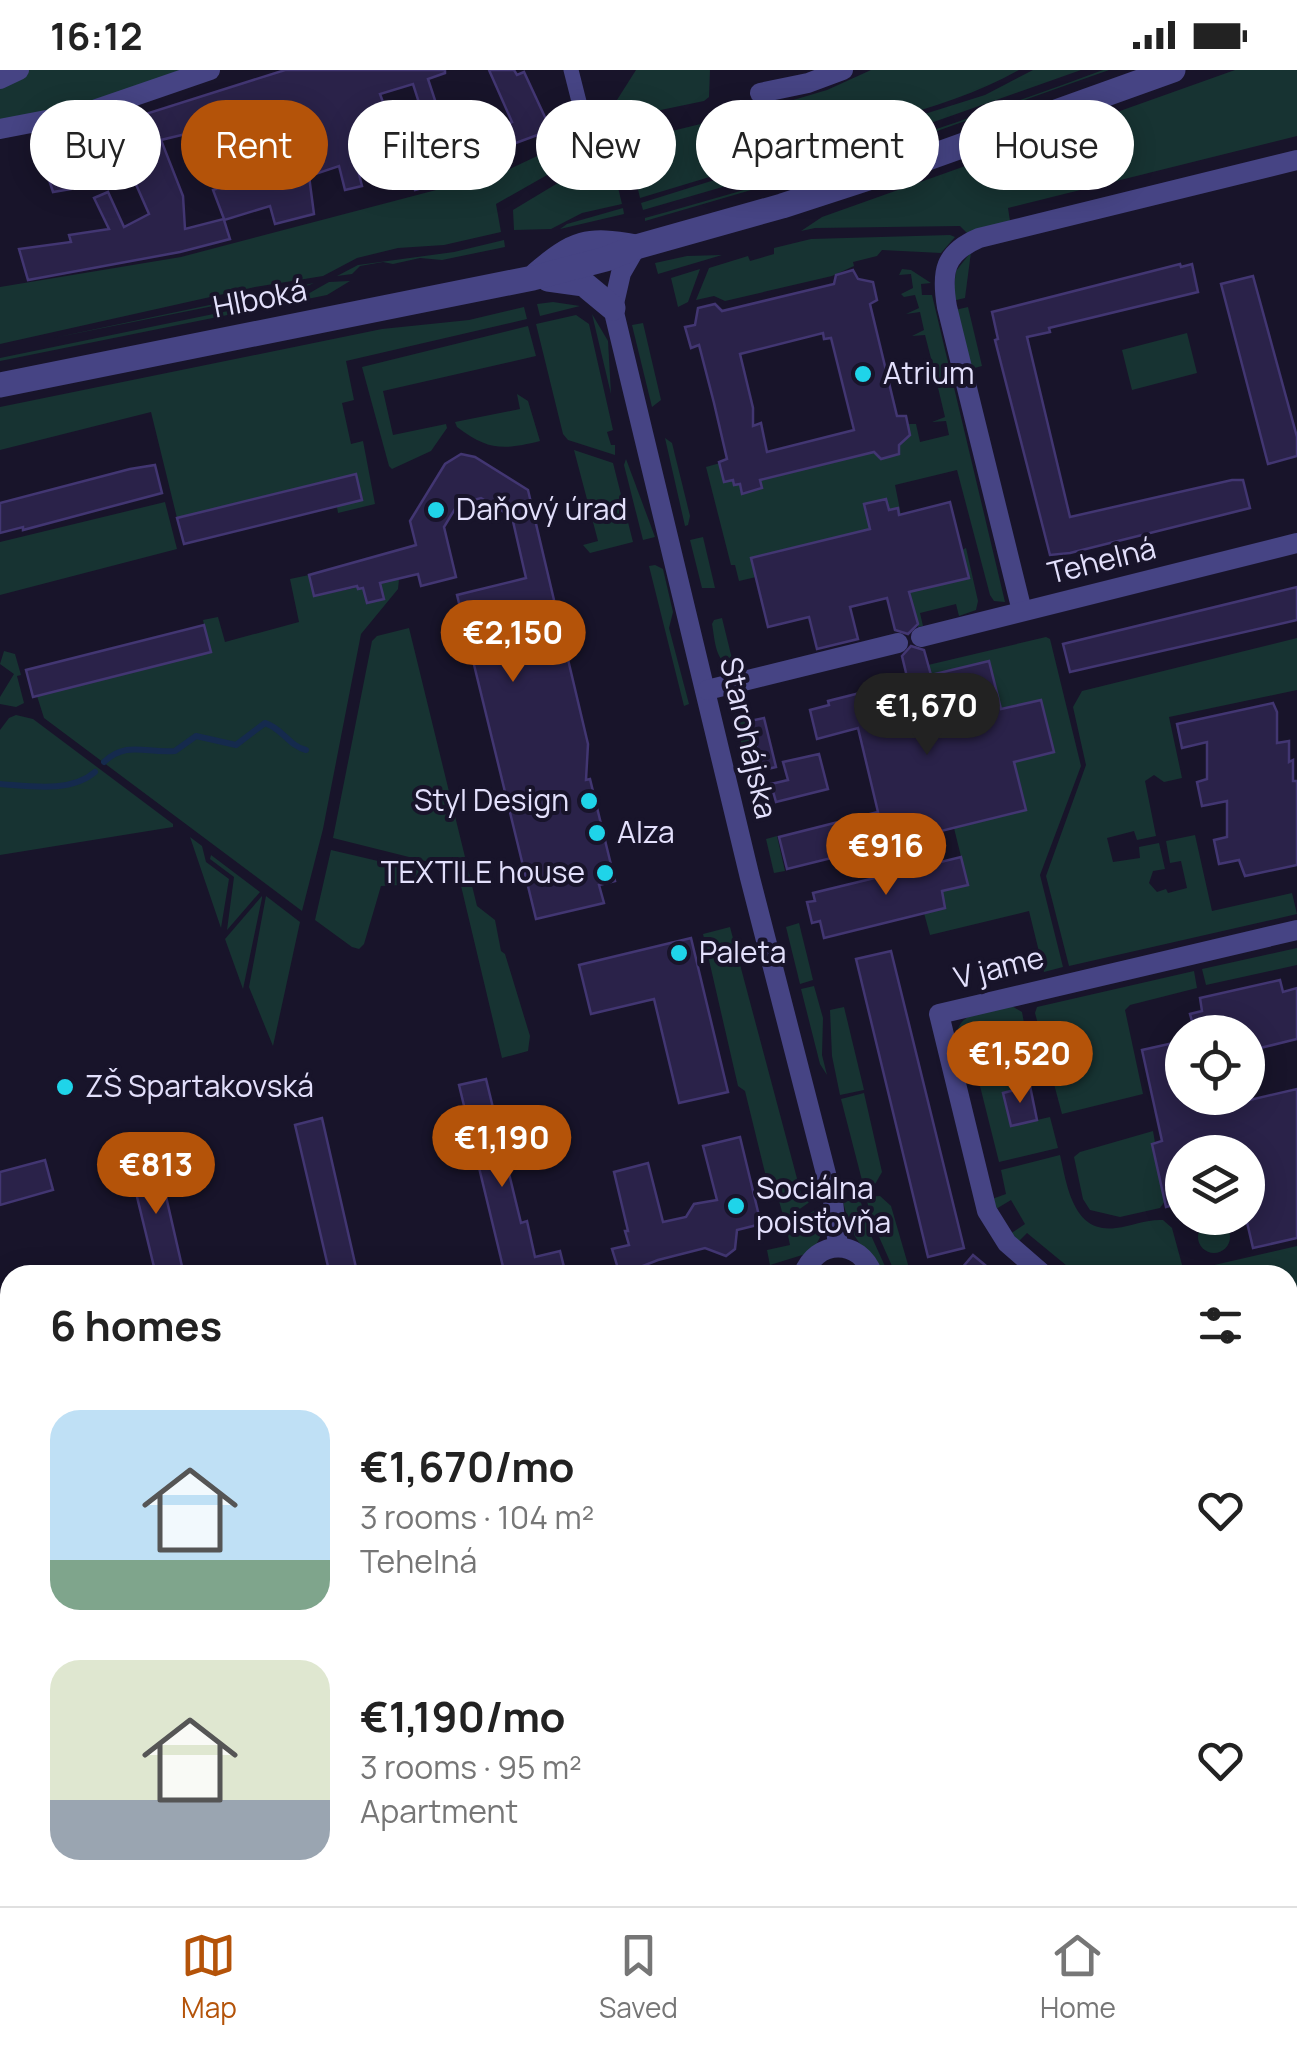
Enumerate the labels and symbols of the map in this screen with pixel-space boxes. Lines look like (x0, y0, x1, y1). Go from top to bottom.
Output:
street label: Hlboká (209, 268, 310, 327)
place label: Atrium (883, 352, 975, 393)
marker: Atrium (852, 363, 874, 385)
place label: Daňový úrad (456, 488, 627, 529)
marker: Daňový úrad (425, 499, 447, 521)
street label: Tehelná (1043, 526, 1160, 593)
pin: €2,150 (432, 600, 594, 685)
street label: Starohájska (711, 653, 788, 823)
pin: €1,670 (846, 673, 1008, 758)
place label: Styl Design (414, 779, 569, 820)
marker: Styl Design (578, 790, 600, 812)
place label: Alza (617, 811, 675, 852)
pin: €916 (827, 813, 945, 898)
marker: Alza (586, 822, 608, 844)
place label: TEXTILE house (381, 851, 585, 892)
marker: TEXTILE house (594, 862, 616, 884)
place label: Paleta (699, 931, 786, 972)
street label: V jame (949, 936, 1048, 997)
marker: Paleta (668, 942, 690, 964)
pin: €1,520 (939, 1021, 1101, 1106)
place label: ZŠ Spartakovská (85, 1065, 314, 1106)
marker: ZŠ Spartakovská (54, 1076, 76, 1098)
pin: €1,190 (421, 1105, 583, 1190)
pin: €813 (97, 1132, 215, 1217)
place label: Sociálna poisťovňa (756, 1167, 891, 1242)
marker: Sociálna poisťovňa (725, 1195, 747, 1217)

